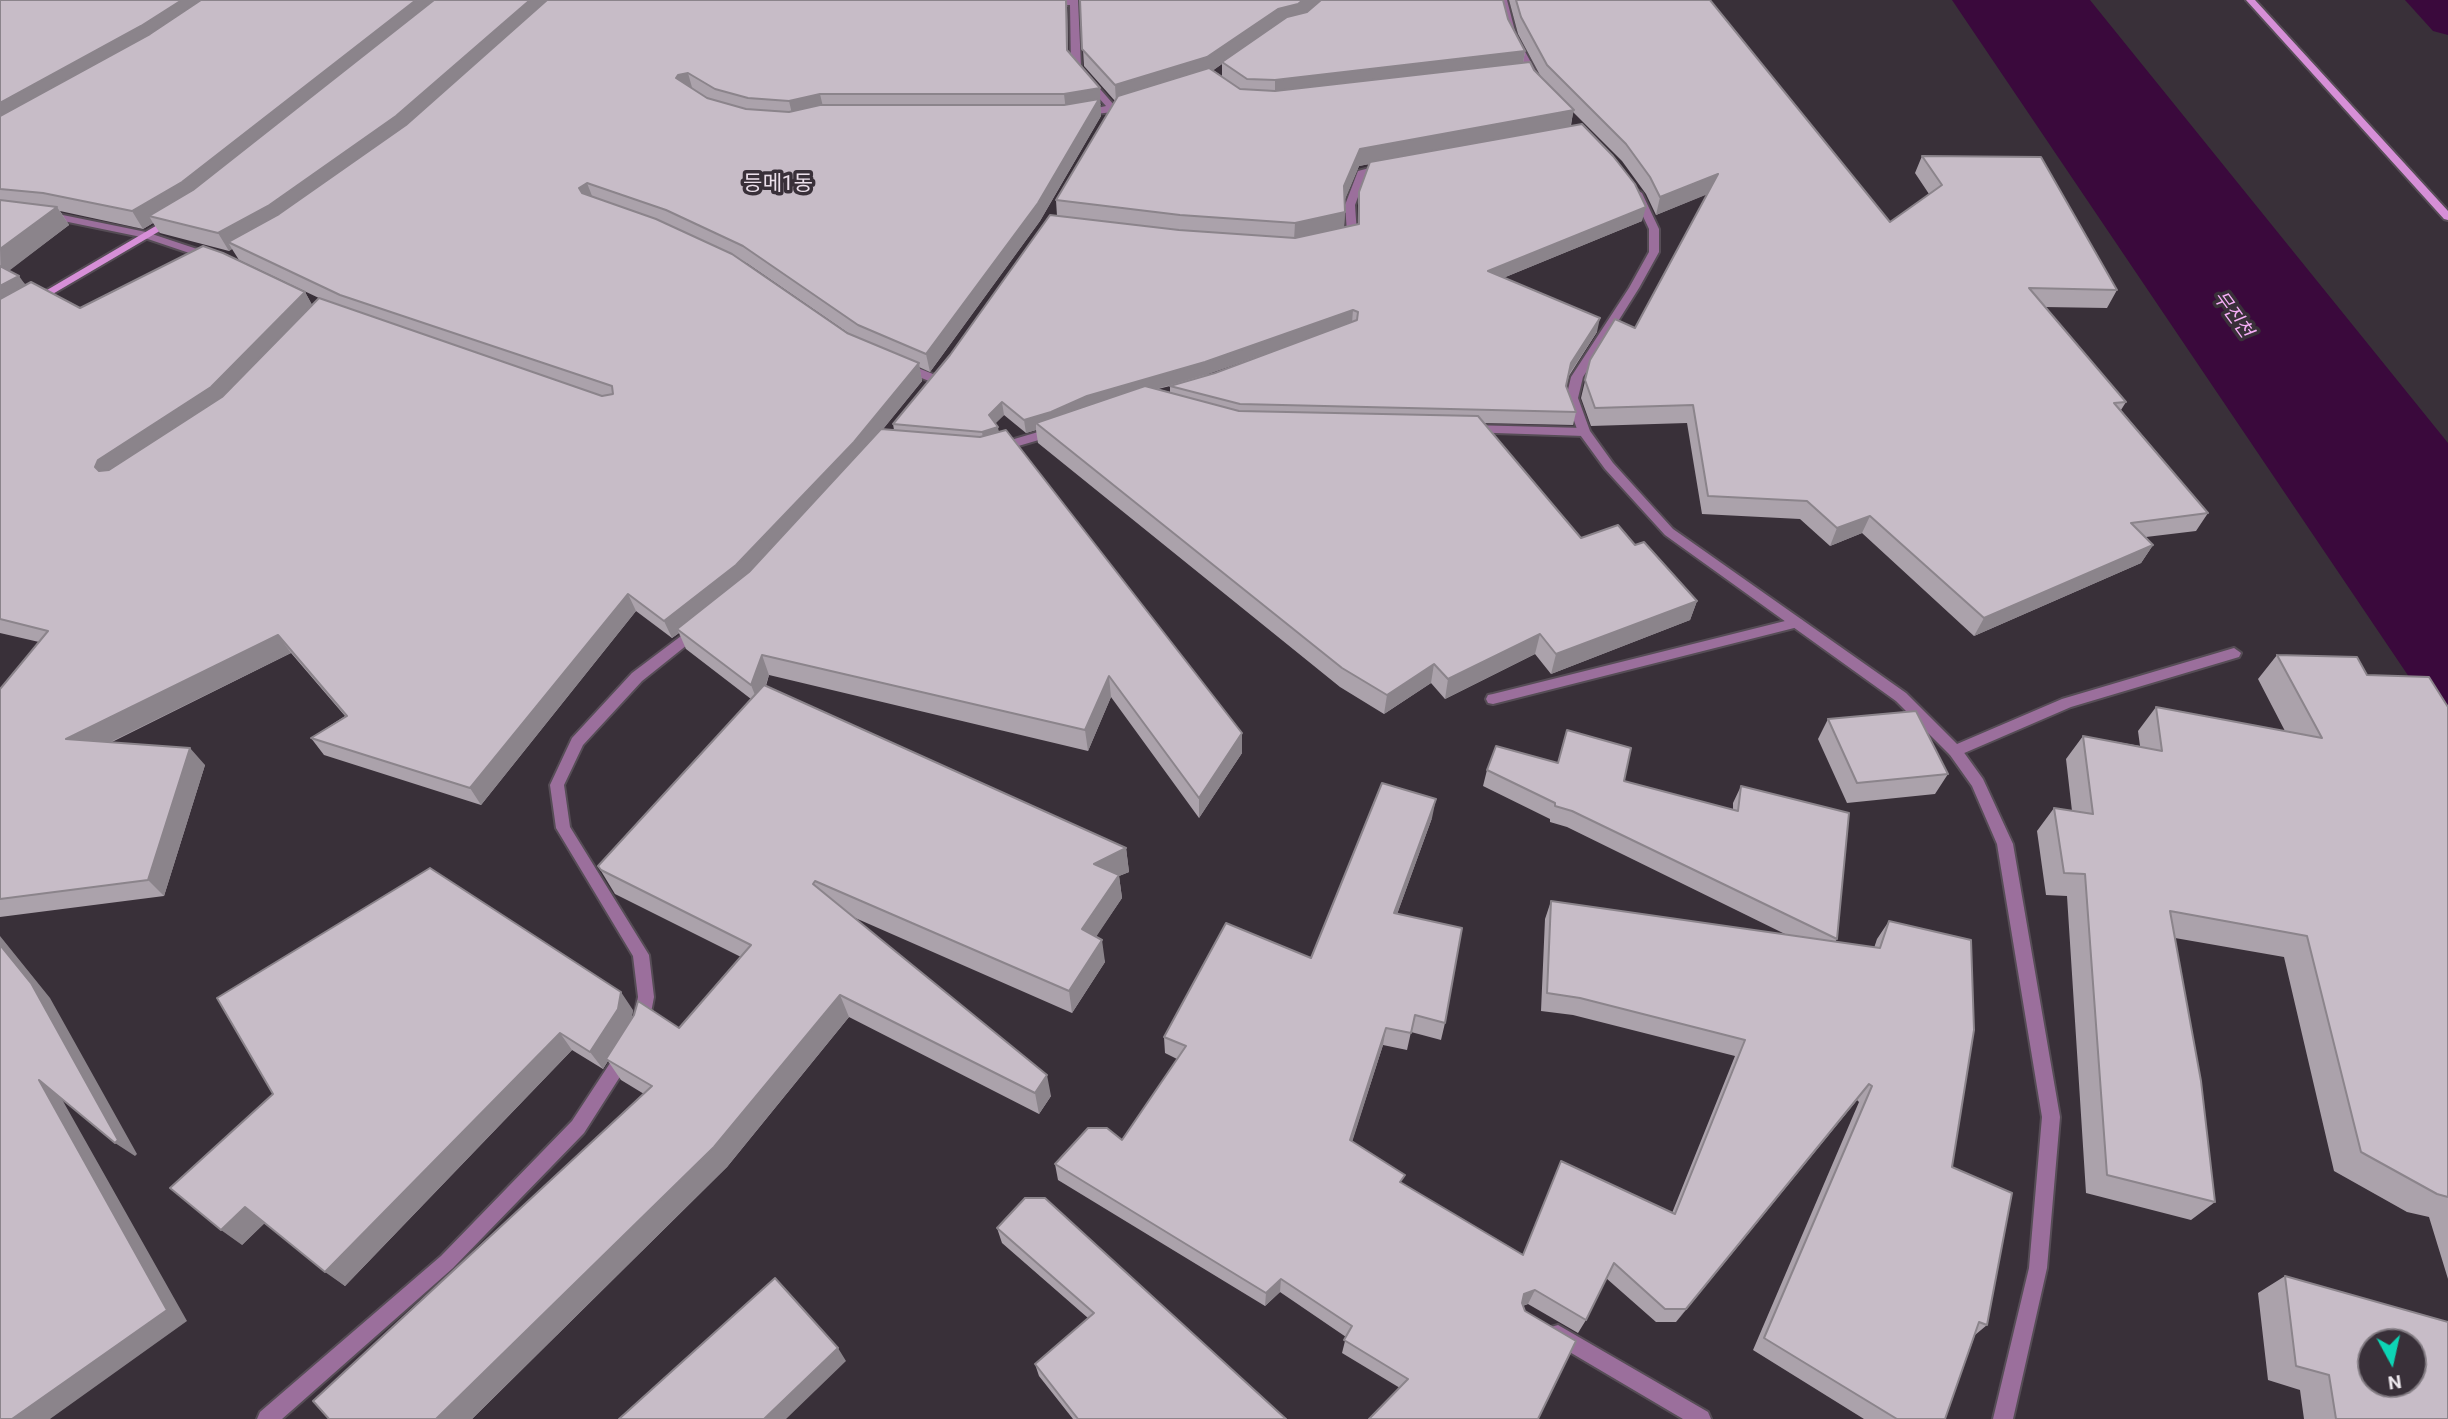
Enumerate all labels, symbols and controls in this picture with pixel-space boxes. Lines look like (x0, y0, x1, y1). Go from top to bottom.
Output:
district label: 등메1동 (743, 172, 813, 198)
water label: 무진천 (2207, 287, 2257, 343)
north arrow (2357, 1328, 2427, 1398)
text: N (2386, 1370, 2403, 1395)

